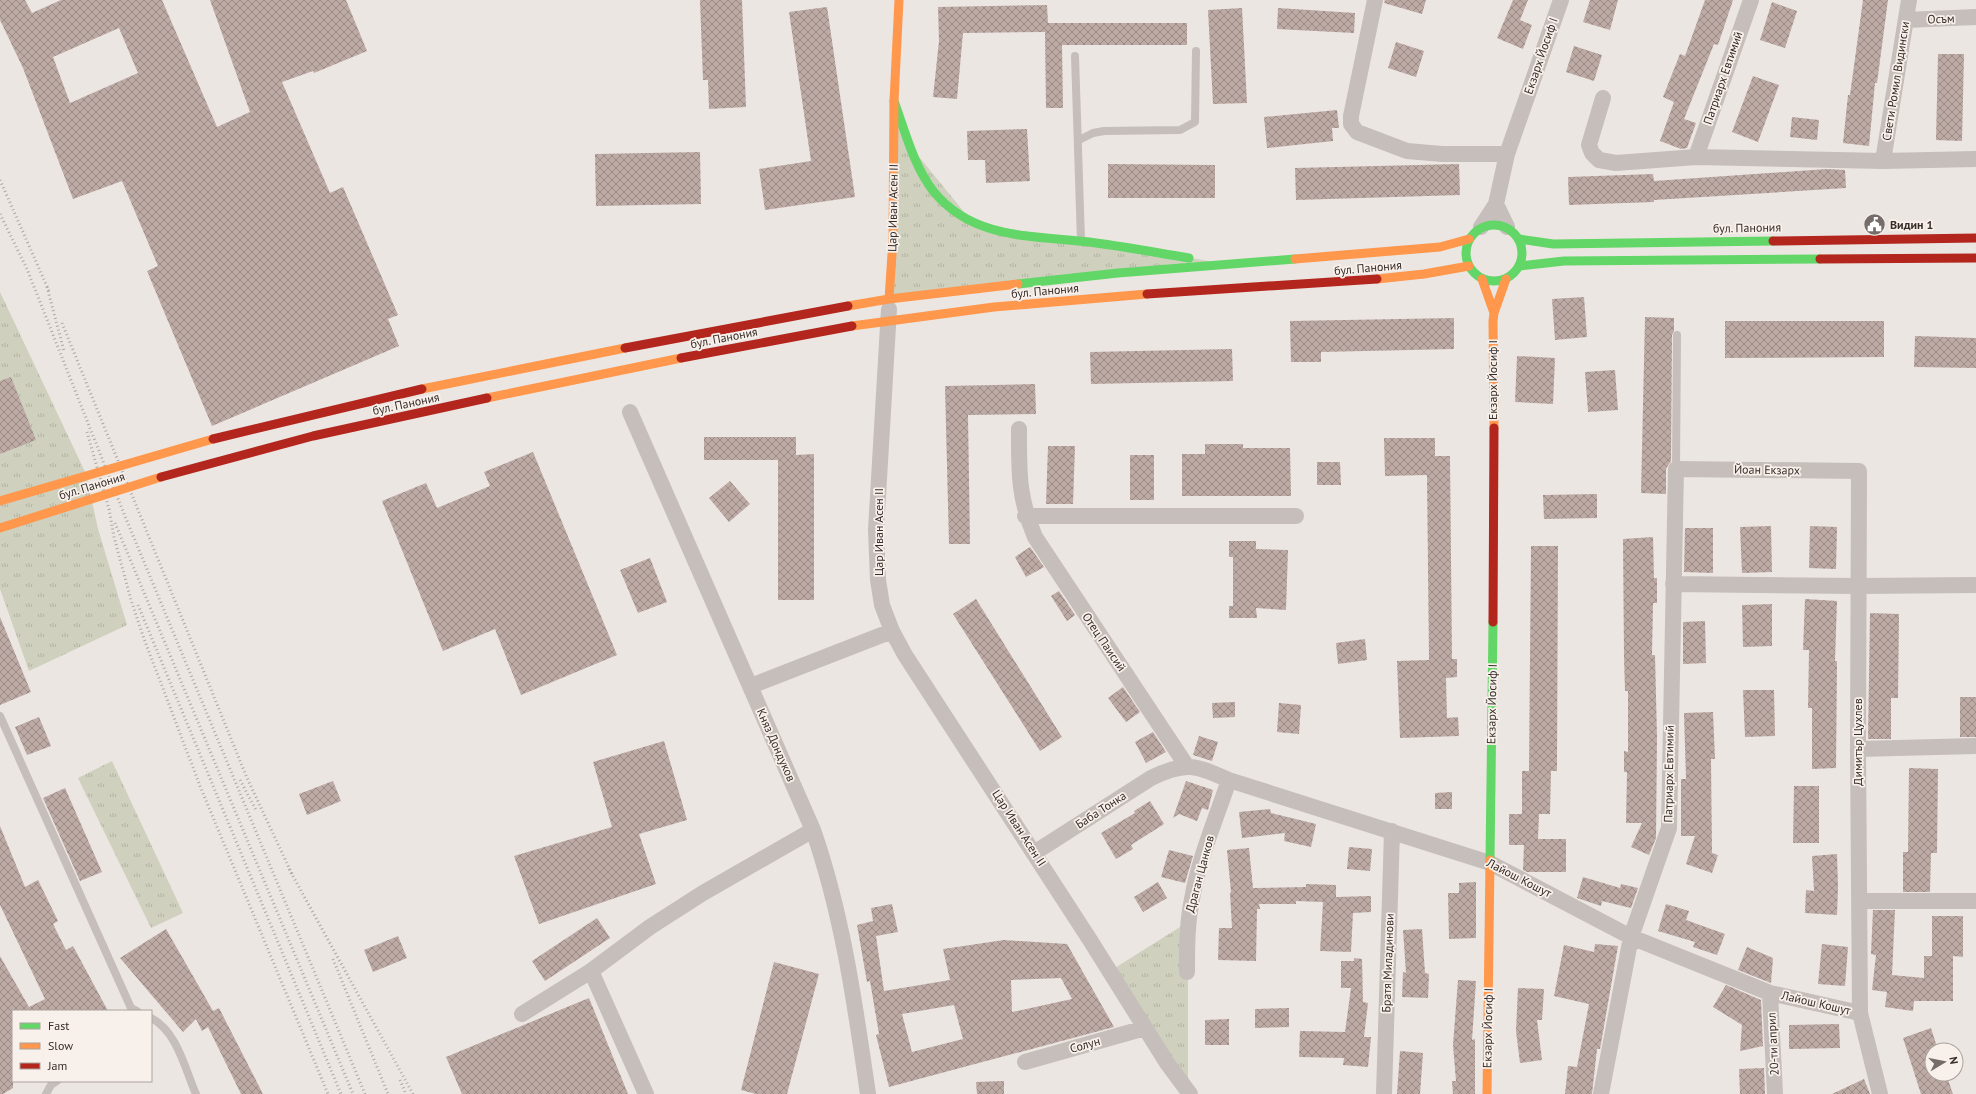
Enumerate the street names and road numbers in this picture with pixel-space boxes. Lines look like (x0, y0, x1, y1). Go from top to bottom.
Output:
street label: Осъм (1927, 11, 1955, 26)
street label: Екзарх Йосиф I (1520, 16, 1561, 96)
street label: Свети Ромил Видински (1879, 20, 1912, 142)
street label: Патриарх Евтимий (1700, 29, 1745, 126)
street label: Цар Иван Асен II (884, 164, 901, 252)
street label: бул. Панония (1713, 219, 1781, 236)
street label: бул. Панония (1333, 257, 1403, 278)
street label: бул. Панония (1010, 280, 1080, 301)
street label: бул. Панония (689, 324, 759, 351)
street label: Екзарх Йосиф I (1485, 340, 1500, 420)
street label: бул. Панония (371, 389, 441, 418)
street label: Йоан Екзарх (1734, 461, 1800, 478)
street label: бул. Панония (57, 468, 127, 503)
street label: Цар Иван Асен II (871, 488, 886, 576)
street label: Отец Паисий (1079, 610, 1130, 674)
street label: Екзарх Йосиф I (1483, 664, 1500, 744)
street label: Димитър Цухлев (1850, 698, 1865, 786)
street label: Княз Дондуков (754, 706, 799, 784)
street label: Патриарх Евтимий (1660, 725, 1677, 823)
street label: Цар Иван Асен II (989, 787, 1050, 869)
street label: Баба Тонка (1073, 788, 1129, 832)
street label: Драган Цанков (1182, 834, 1217, 914)
street label: Лайош Кошут (1483, 854, 1554, 900)
street label: Братя Миладинови (1378, 913, 1397, 1013)
street label: Лайош Кошут (1779, 987, 1852, 1018)
street label: Екзарх Йосиф I (1479, 988, 1496, 1068)
street label: 20-ти април (1763, 1012, 1782, 1076)
street label: Солун (1068, 1033, 1102, 1056)

